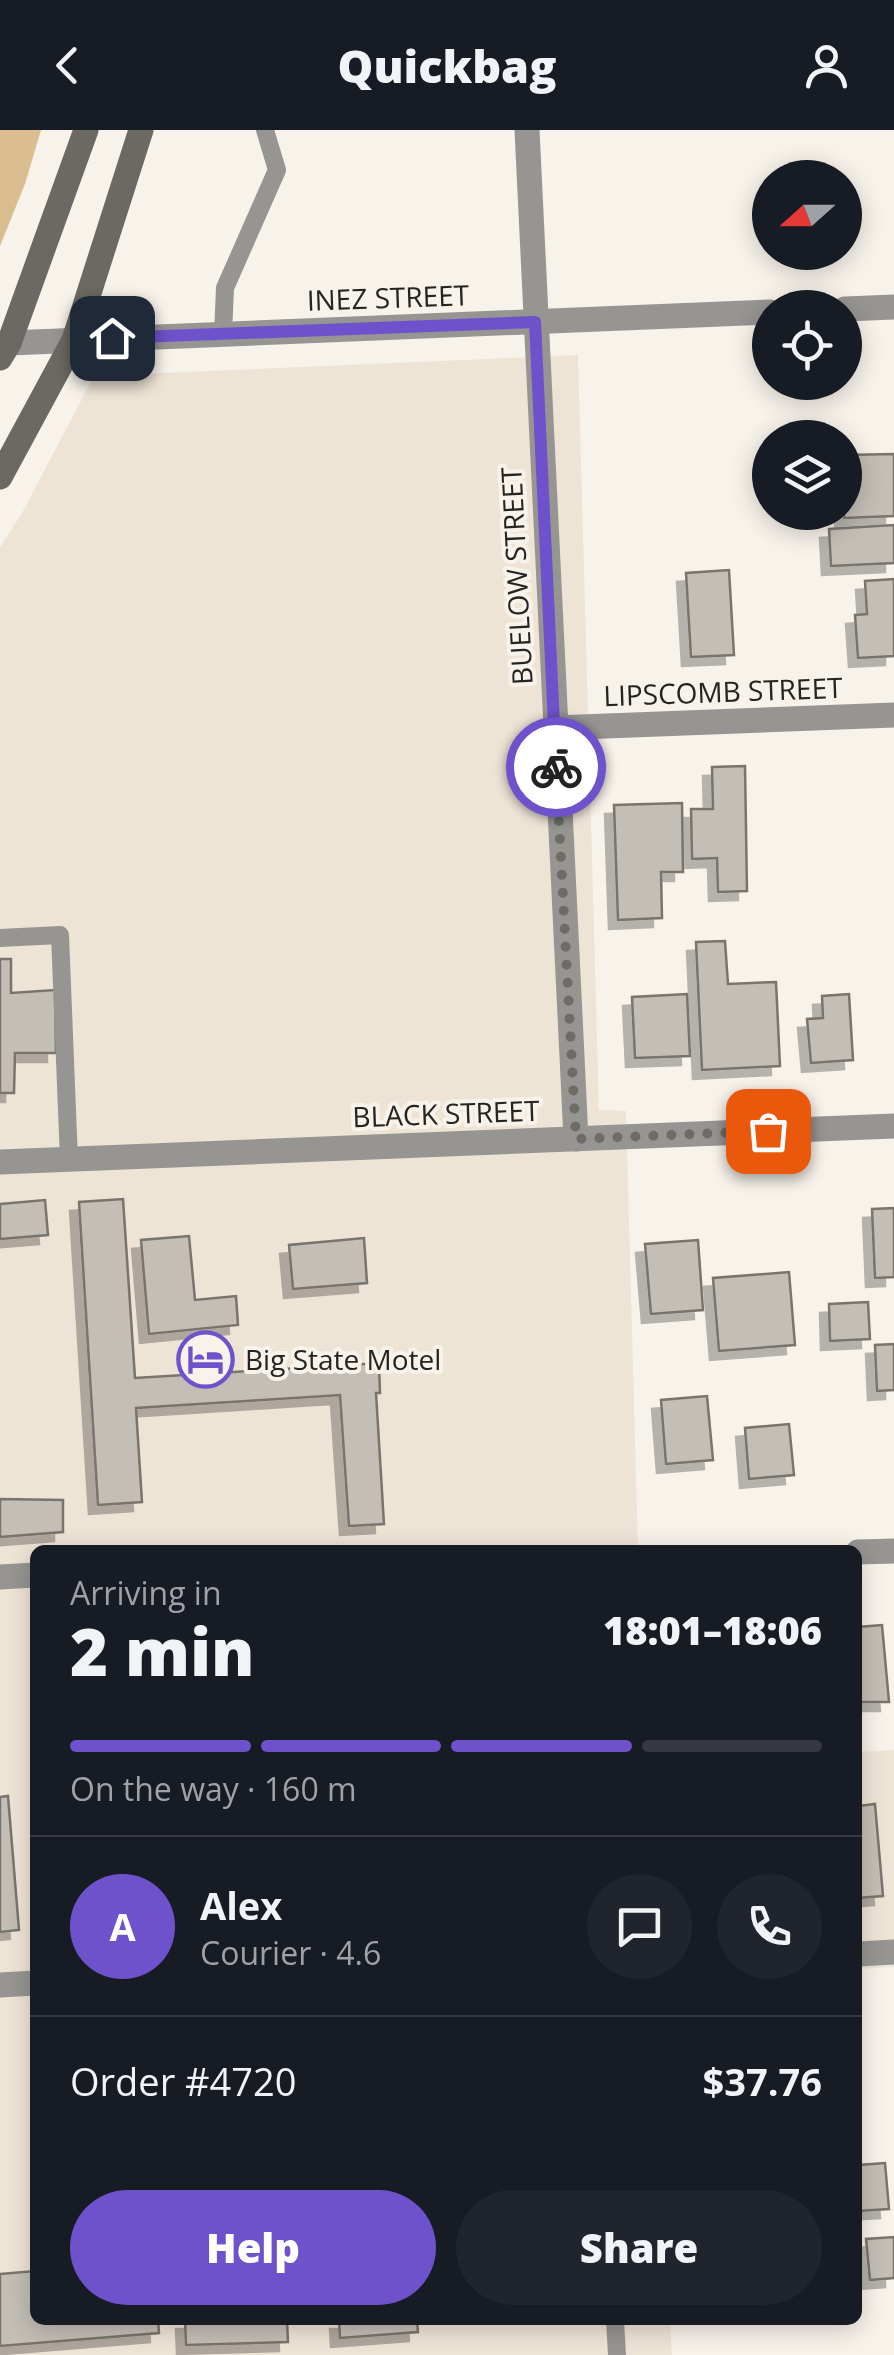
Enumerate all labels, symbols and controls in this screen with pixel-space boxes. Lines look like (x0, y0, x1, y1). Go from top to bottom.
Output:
text: Quickbag (338, 35, 556, 96)
icon: back (40, 38, 95, 93)
icon: person (799, 38, 854, 93)
north arrow (752, 160, 862, 270)
map controls (752, 160, 862, 530)
street label: INEZ STREET (306, 275, 470, 319)
button: locate (752, 290, 862, 400)
pin (70, 296, 155, 381)
icon: home (85, 311, 140, 366)
button: layers (752, 420, 862, 530)
street label: BUELOW STREET (491, 466, 541, 686)
street label: LIPSCOMB STREET (603, 668, 844, 714)
courier (506, 717, 606, 817)
icon: bike (529, 740, 584, 795)
pin (726, 1089, 811, 1174)
street label: BLACK STREET (352, 1091, 541, 1135)
icon: bag (741, 1104, 796, 1159)
hotel icon: Big State Motel (176, 1330, 236, 1390)
place label: Big State Motel (245, 1340, 441, 1378)
text: Arriving in (70, 1571, 222, 1614)
text: 18:01–18:06 (603, 1604, 822, 1656)
text: 2 min (70, 1607, 255, 1695)
text: On the way · 160 m (70, 1767, 357, 1810)
button: chat (587, 1874, 692, 1979)
button: phone (717, 1874, 822, 1979)
text: Alex (200, 1879, 282, 1931)
text: A (109, 1900, 136, 1952)
text: Courier · 4.6 (200, 1931, 381, 1974)
text: Order #4720 (70, 2055, 297, 2107)
text: $37.76 (703, 2055, 822, 2107)
button: Help (70, 2190, 436, 2305)
button: Share (456, 2190, 822, 2305)

